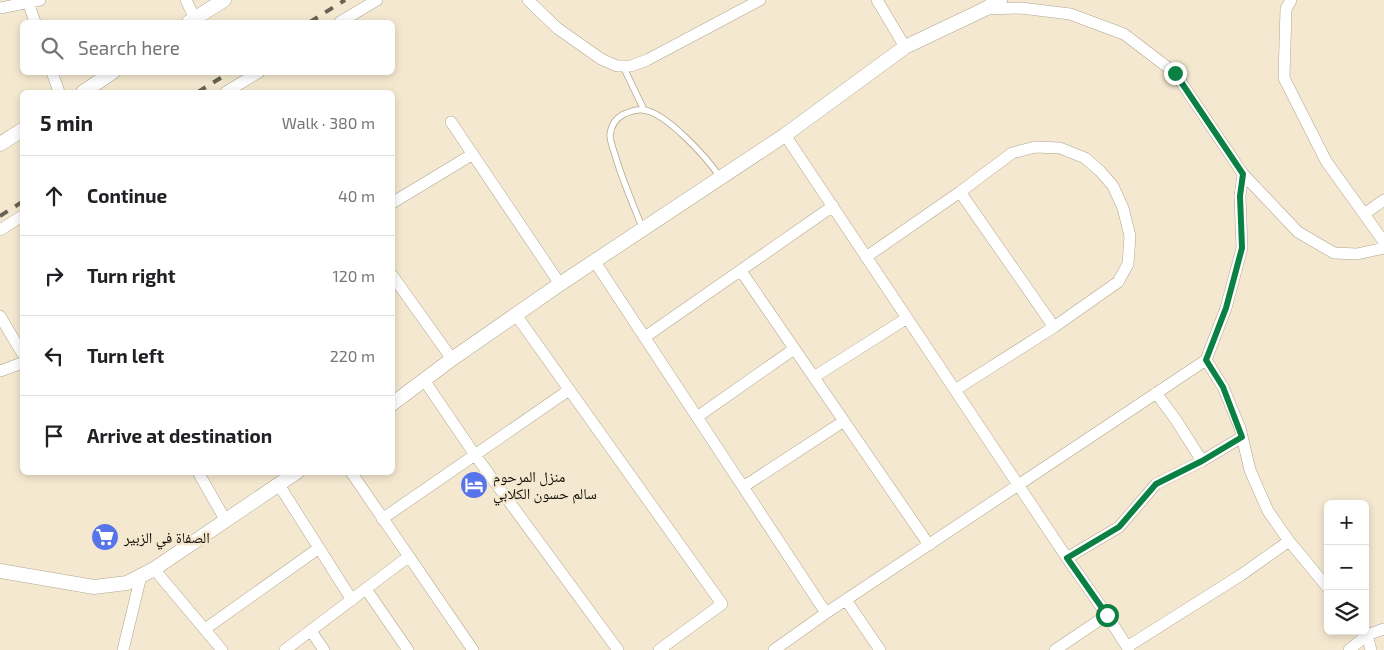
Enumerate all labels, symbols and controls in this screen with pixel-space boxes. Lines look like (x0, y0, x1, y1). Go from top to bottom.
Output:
search box (20, 20, 395, 75)
icon: search (38, 34, 66, 62)
text: Search here (78, 36, 180, 59)
route end (1164, 62, 1187, 85)
text: 5 min (40, 110, 93, 135)
text: Walk · 380 m (282, 113, 375, 132)
icon: ahead (40, 182, 68, 210)
text: Continue (87, 184, 167, 207)
text: 40 m (338, 186, 375, 205)
icon: right (40, 262, 68, 290)
text: Turn right (87, 264, 175, 287)
text: 120 m (332, 266, 375, 285)
icon: left (40, 342, 68, 370)
text: Turn left (87, 344, 164, 367)
text: 220 m (330, 346, 375, 365)
icon: arrive (40, 422, 68, 450)
text: Arrive at destination (87, 424, 272, 447)
place label: منزل المرحوم سالم حسون الكلابي (493, 467, 597, 506)
hotel icon: منزل المرحوم سالم حسون الكلابي (459, 470, 489, 500)
map controls (1324, 500, 1369, 635)
button: + (1324, 500, 1369, 545)
supermarket icon: الصفاة في الزبير (90, 522, 120, 552)
place label: الصفاة في الزبير (123, 528, 210, 550)
button: − (1324, 545, 1369, 590)
button: layers (1324, 590, 1369, 635)
route start (1096, 604, 1119, 627)

